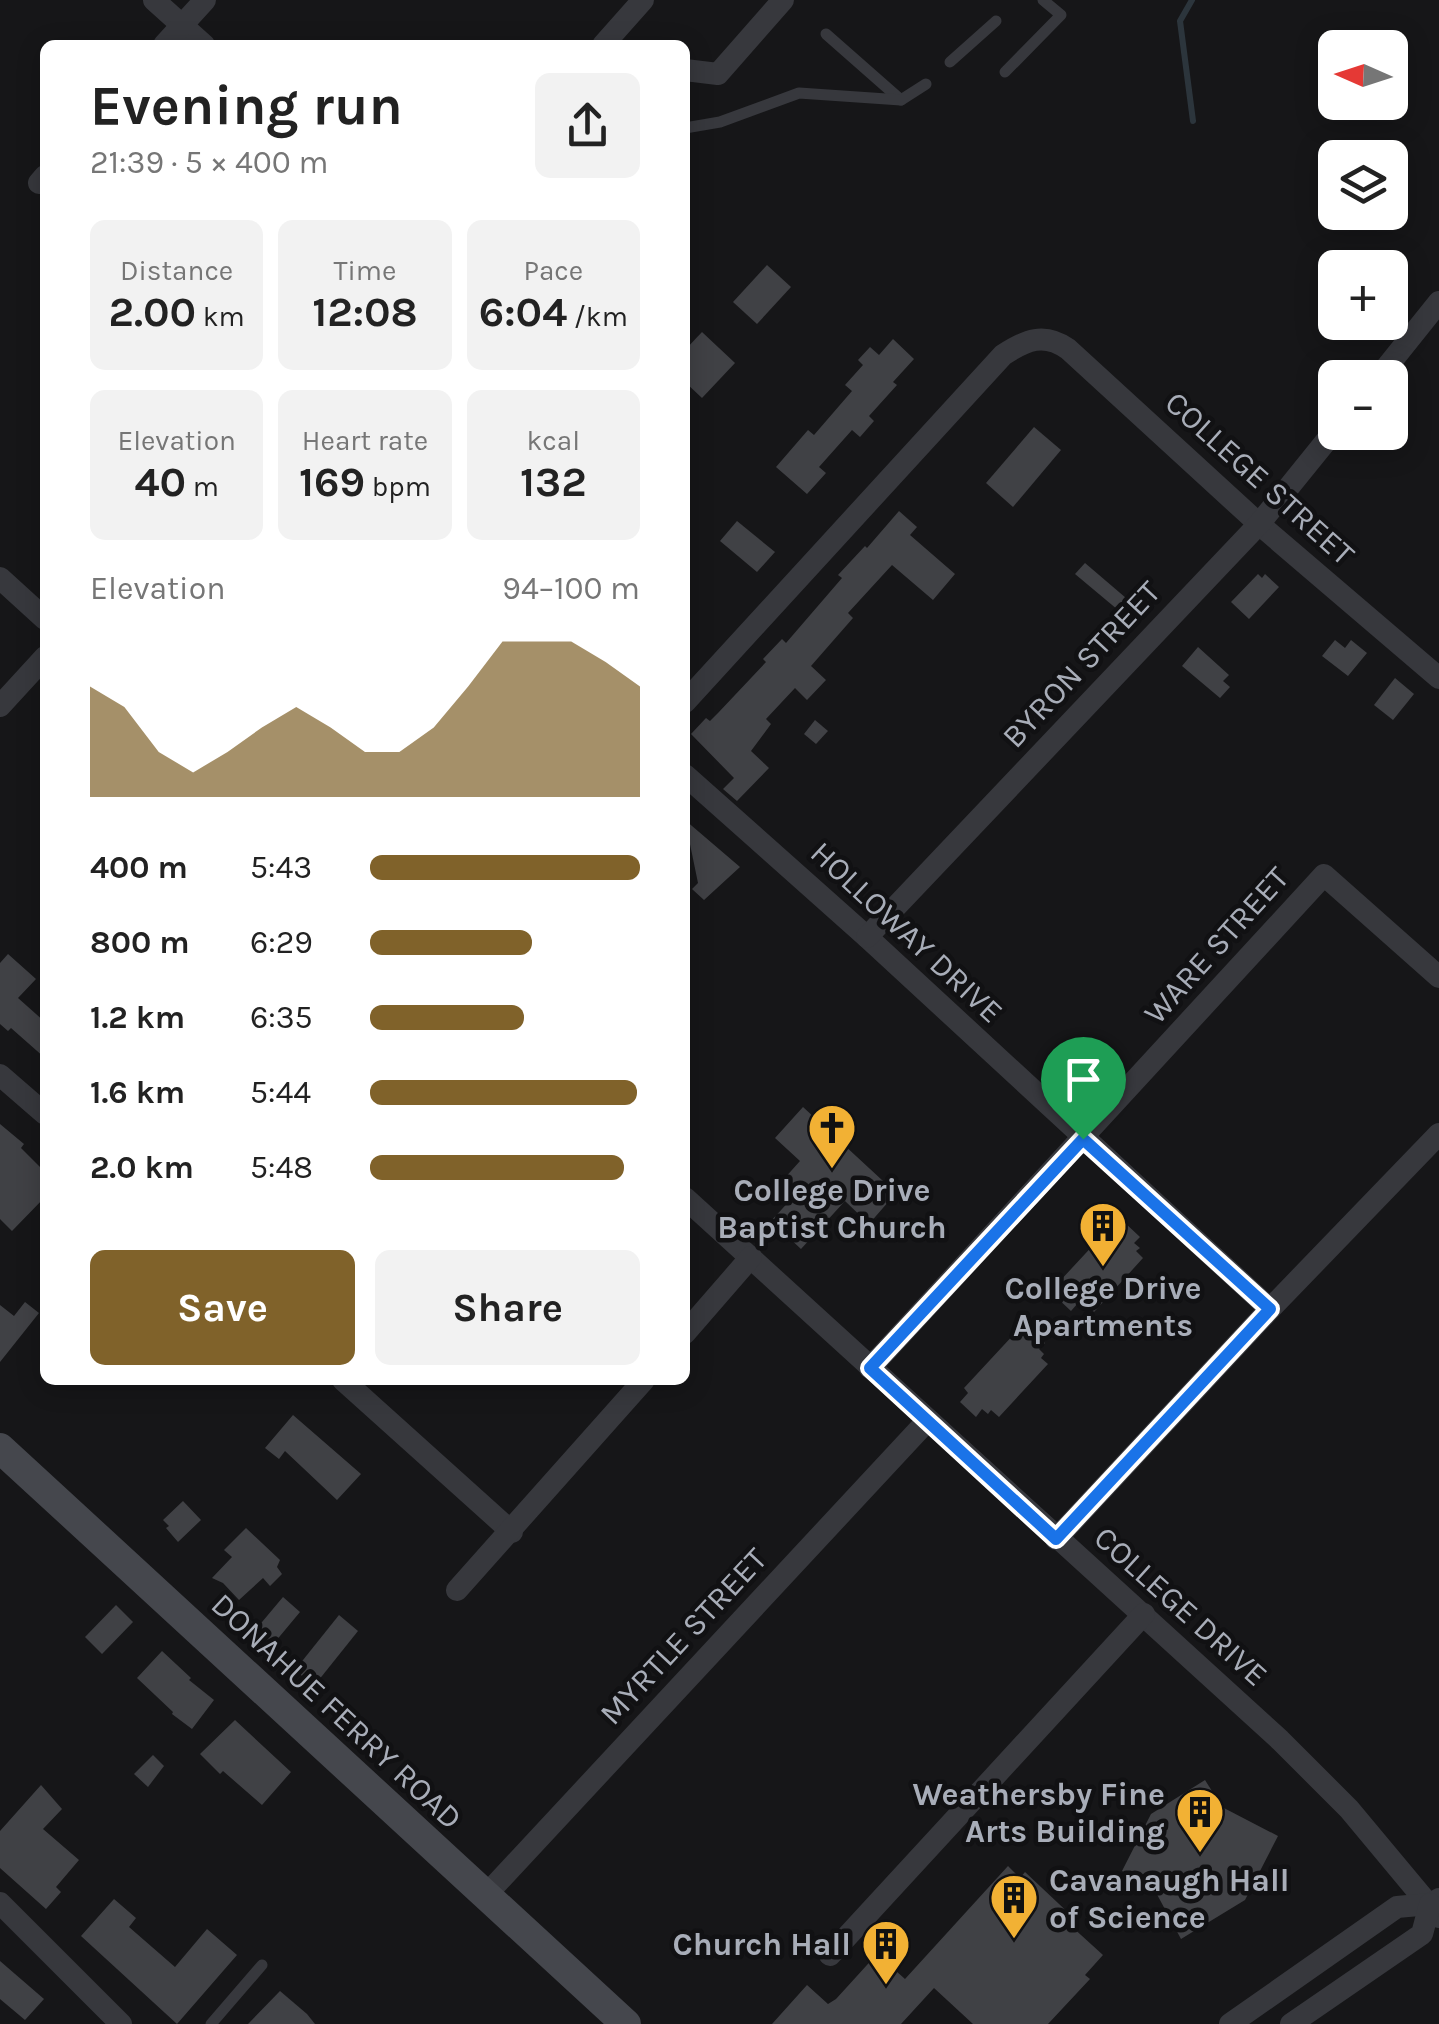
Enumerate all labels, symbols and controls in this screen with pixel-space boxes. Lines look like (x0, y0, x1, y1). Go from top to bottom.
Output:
north arrow (1318, 30, 1408, 120)
map controls (1318, 30, 1408, 450)
button: share (535, 73, 640, 178)
text: Evening run (90, 74, 403, 138)
button: layers (1318, 140, 1408, 230)
text: 21:39 · 5 × 400 m (90, 144, 328, 181)
button: + (1318, 250, 1408, 340)
text: Distance (120, 254, 233, 287)
text: Time (334, 254, 396, 287)
text: Pace (523, 254, 583, 287)
text: 2.00 (109, 287, 196, 337)
text: 12:08 (312, 287, 418, 337)
text: 6:04 (479, 287, 567, 337)
text: km (196, 300, 245, 333)
text: /km (567, 300, 628, 333)
button: − (1318, 360, 1408, 450)
street label: COLLEGE STREET (1158, 384, 1362, 573)
text: Elevation (117, 424, 236, 457)
text: Heart rate (302, 424, 428, 457)
text: kcal (527, 424, 580, 457)
text: 40 (134, 457, 186, 507)
text: 169 (299, 457, 365, 507)
text: 132 (520, 457, 587, 507)
text: m (186, 470, 219, 503)
text: bpm (365, 470, 431, 503)
text: Elevation (90, 570, 225, 607)
text: 94–100 m (502, 570, 640, 607)
street label: BYRON STREET (995, 573, 1168, 755)
street label: HOLLOWAY DRIVE (803, 834, 1010, 1031)
text: 400 m (90, 849, 188, 886)
text: 5:43 (250, 849, 312, 886)
street label: WARE STREET (1136, 859, 1296, 1031)
text: 800 m (90, 924, 190, 961)
text: 6:29 (250, 924, 313, 961)
text: 1.2 km (90, 999, 185, 1036)
text: 6:35 (250, 999, 313, 1036)
pin (1041, 1037, 1126, 1140)
icon: arrive (1056, 1052, 1111, 1107)
text: 1.6 km (90, 1074, 185, 1111)
text: 5:44 (250, 1074, 311, 1111)
church icon: College Drive Baptist Church (806, 1102, 858, 1170)
text: 2.0 km (90, 1149, 194, 1186)
text: 5:48 (250, 1149, 313, 1186)
place label: College Drive Baptist Church (717, 1172, 947, 1246)
building icon: College Drive Apartments (1077, 1200, 1129, 1268)
button: Save (90, 1250, 355, 1365)
button: Share (375, 1250, 640, 1365)
place label: College Drive Apartments (1004, 1270, 1202, 1344)
street label: COLLEGE DRIVE (1087, 1519, 1275, 1694)
street label: MYRTLE STREET (592, 1540, 775, 1732)
street label: DONAHUE FERRY ROAD (204, 1586, 470, 1837)
place label: Weathersby Fine Arts Building (913, 1776, 1165, 1850)
building icon: Weathersby Fine Arts Building (1174, 1786, 1226, 1854)
place label: Cavanaugh Hall of Science (1049, 1862, 1289, 1936)
building icon: Cavanaugh Hall of Science (988, 1872, 1040, 1940)
building icon: Church Hall (860, 1918, 912, 1986)
place label: Church Hall (672, 1926, 851, 1963)

